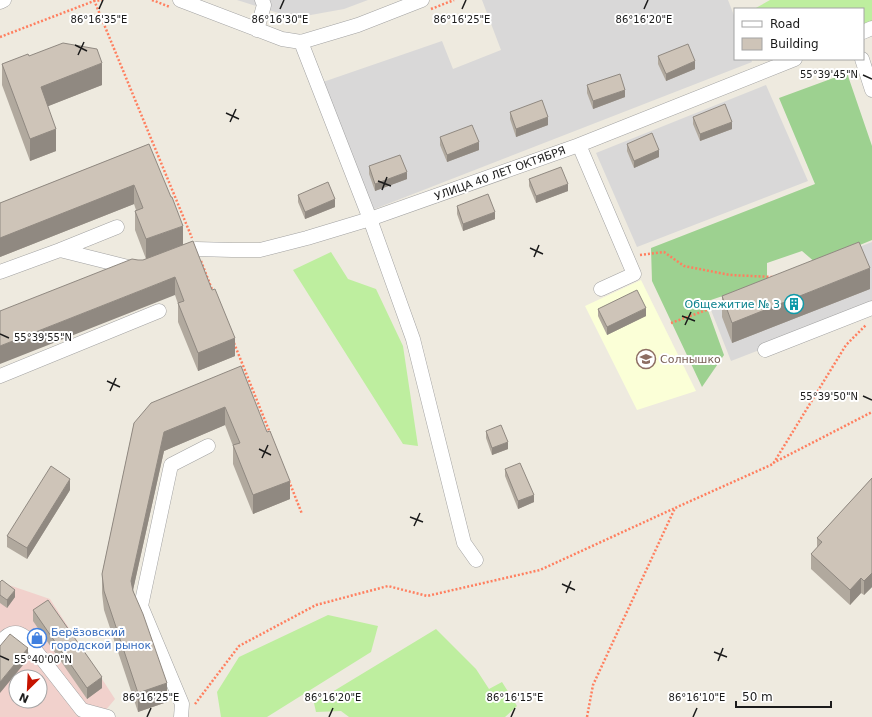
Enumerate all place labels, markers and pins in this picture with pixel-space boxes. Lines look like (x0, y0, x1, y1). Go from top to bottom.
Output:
building icon: Общежитие № 3 (783, 293, 805, 315)
place label: Общежитие № 3 (685, 298, 780, 311)
school or university icon: Солнышко (635, 348, 657, 370)
place label: Солнышко (660, 353, 721, 366)
place label: Берёзовский городской рынок (51, 626, 151, 652)
shop icon: Берёзовский городской рынок (26, 627, 48, 649)

